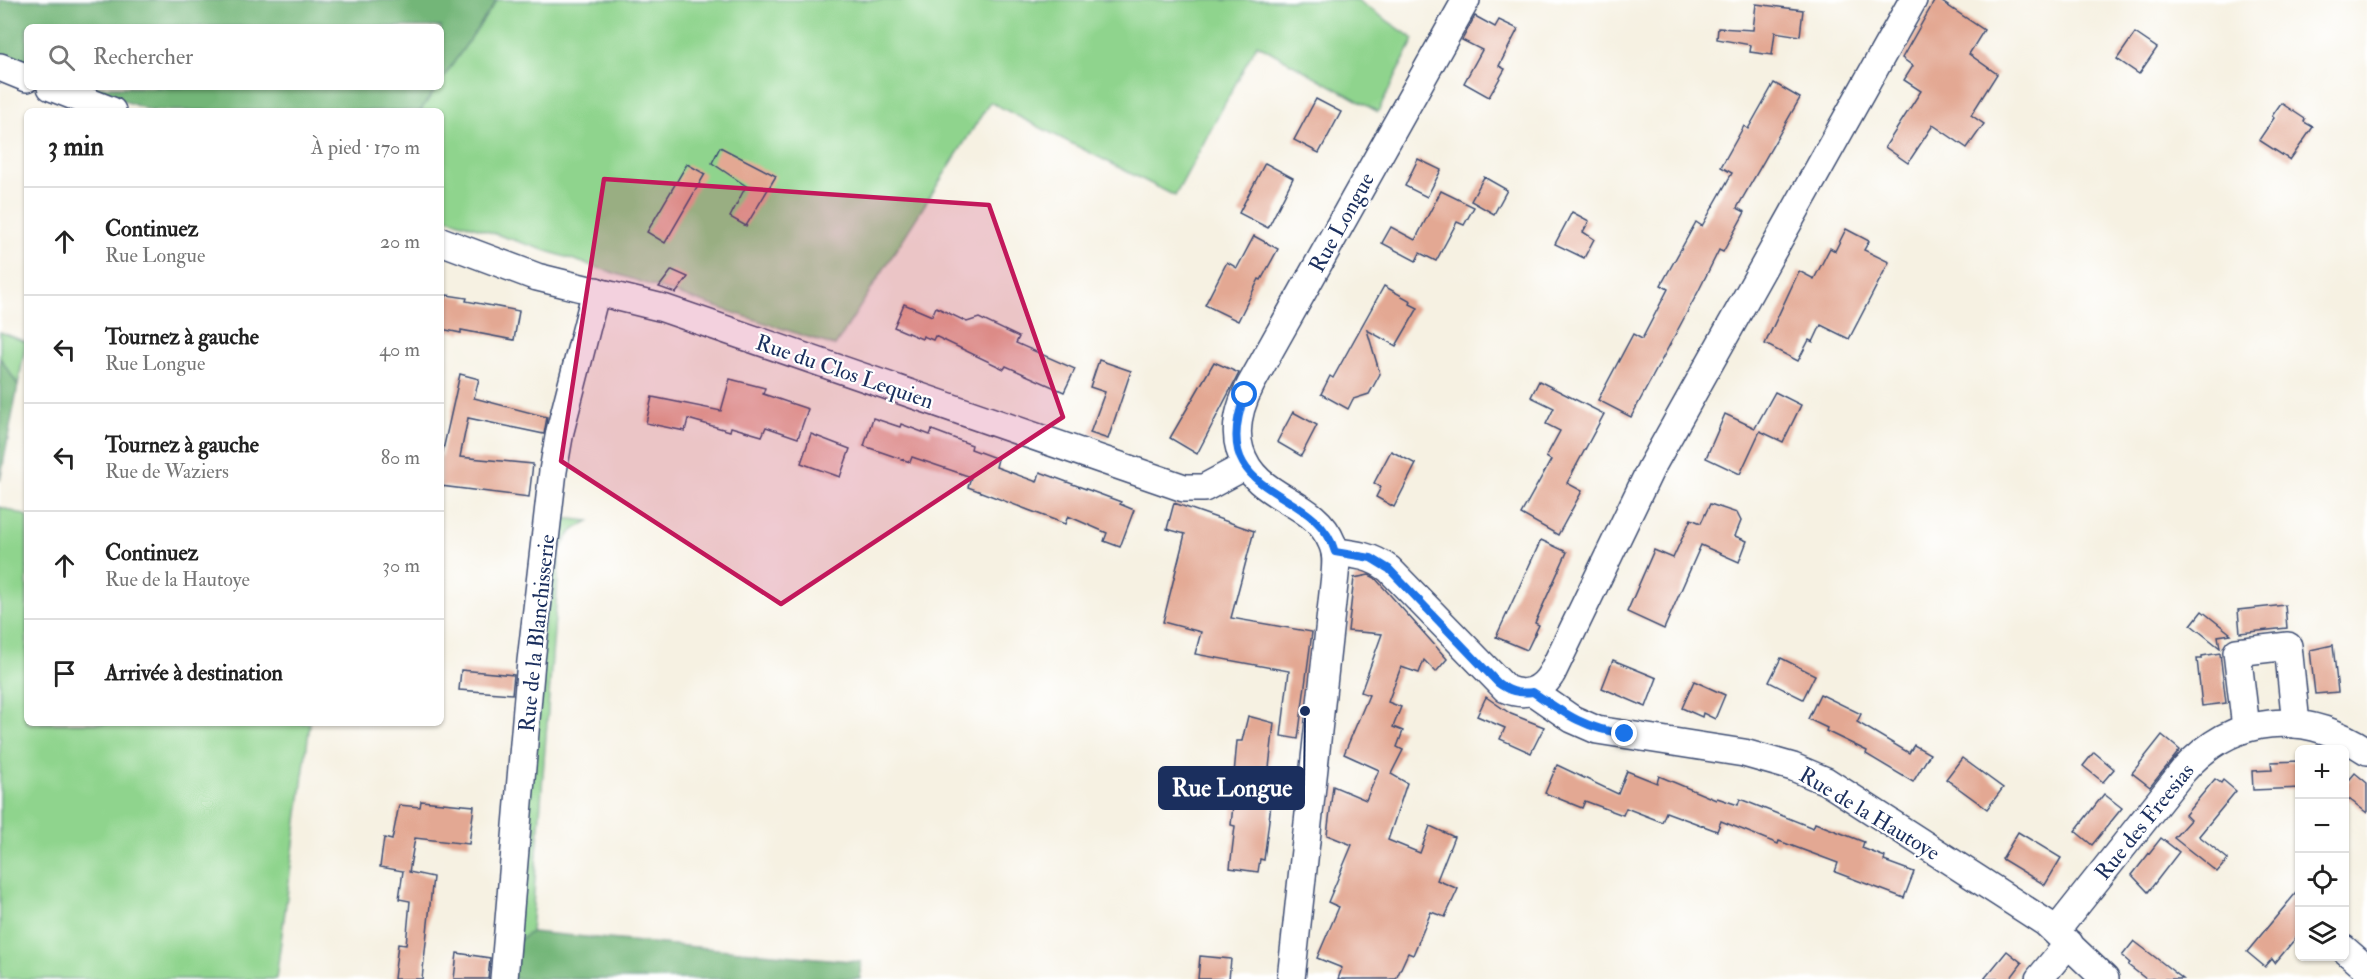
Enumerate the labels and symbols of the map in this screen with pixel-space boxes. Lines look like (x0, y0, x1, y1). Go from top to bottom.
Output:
street label: Rue Longue (1303, 167, 1381, 278)
street label: Rue du Clos Lequien (752, 328, 937, 416)
route start (1231, 381, 1257, 407)
street label: Rue de la Blanchisserie (513, 533, 561, 733)
route end (1611, 720, 1637, 746)
street label: Rue des Freesias (2089, 757, 2201, 886)
street label: Rue de la Hautoye (1794, 761, 1945, 867)
callout: Rue Longue (1159, 767, 1304, 809)
text: Rue Longue (1172, 773, 1292, 804)

